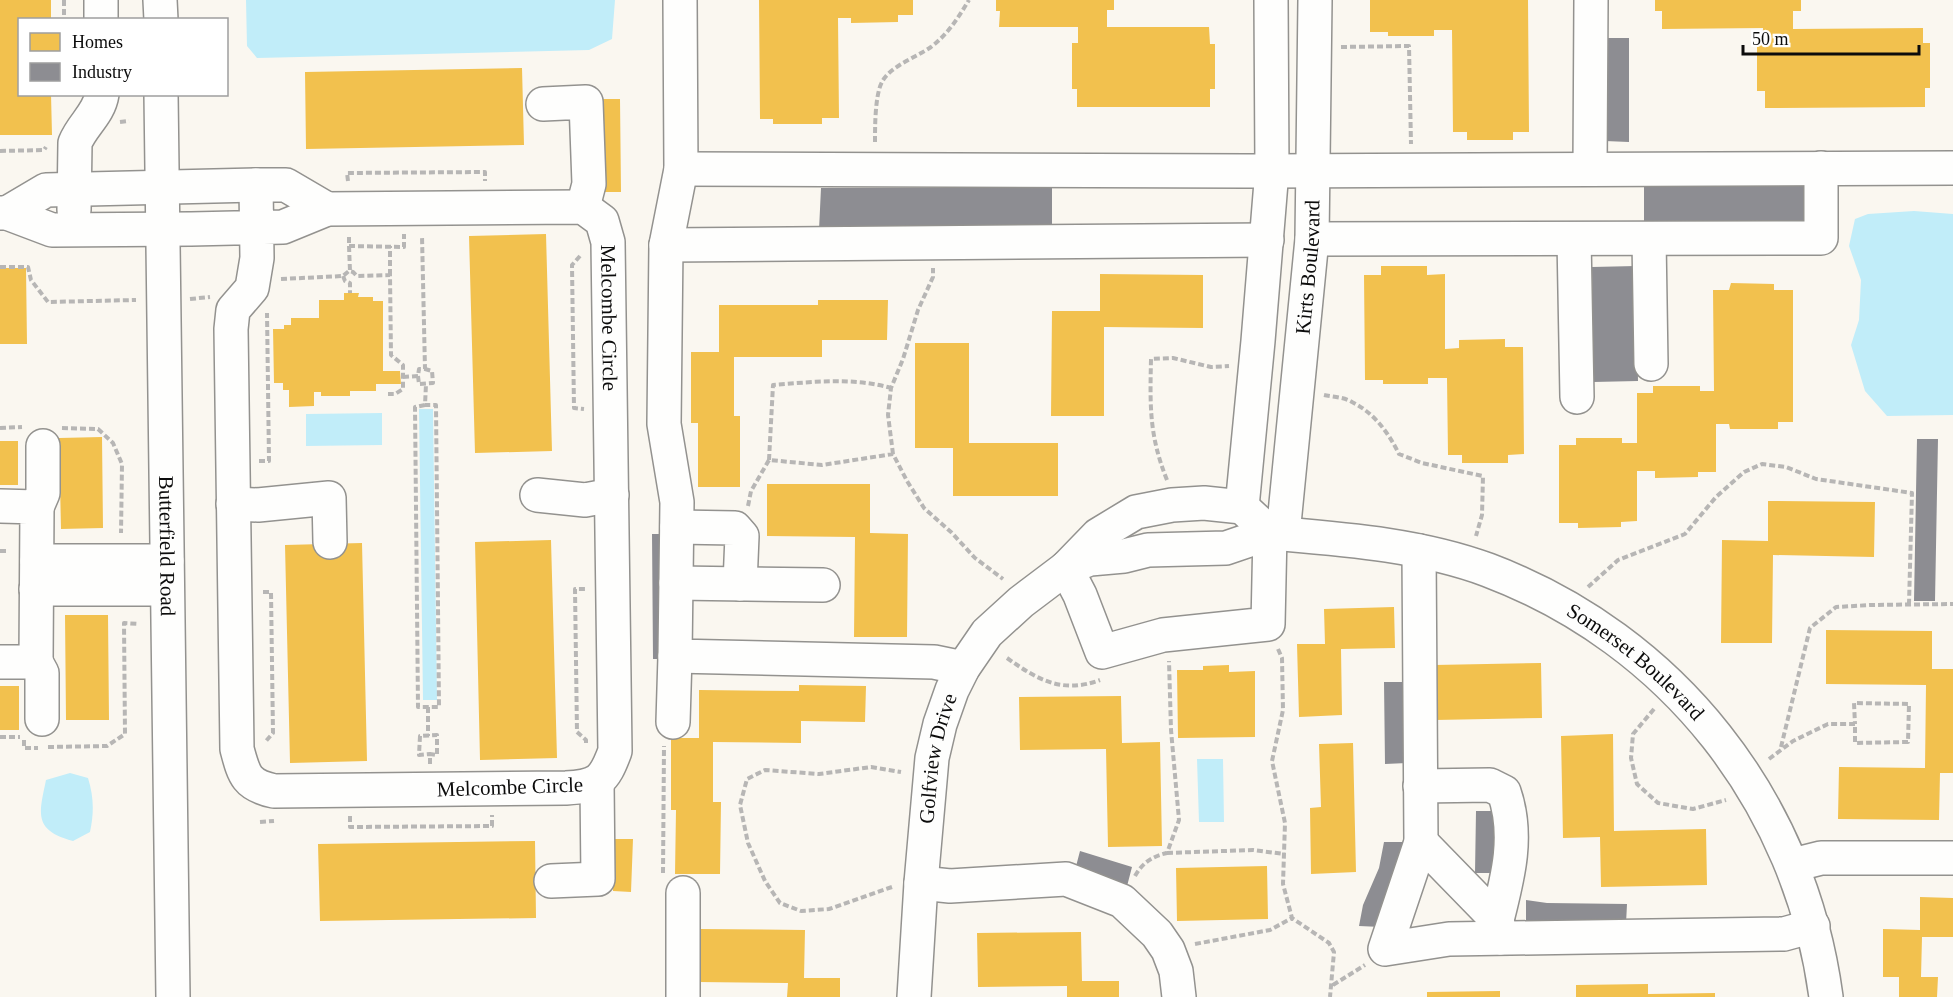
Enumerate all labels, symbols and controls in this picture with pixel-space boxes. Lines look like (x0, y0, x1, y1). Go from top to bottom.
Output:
legend (18, 18, 228, 96)
scale bar (1743, 18, 1918, 56)
text: 50 m (1752, 29, 1789, 49)
text: Homes (72, 32, 123, 52)
text: Industry (72, 62, 132, 82)
street label: Kirts Boulevard (1291, 199, 1324, 336)
street label: Melcombe Circle (596, 244, 622, 391)
street label: Butterfield Road (154, 475, 180, 617)
street label: Somerset Boulevard (1563, 598, 1710, 725)
street label: Golfview Drive (914, 690, 962, 825)
street label: Melcombe Circle (436, 772, 584, 802)

